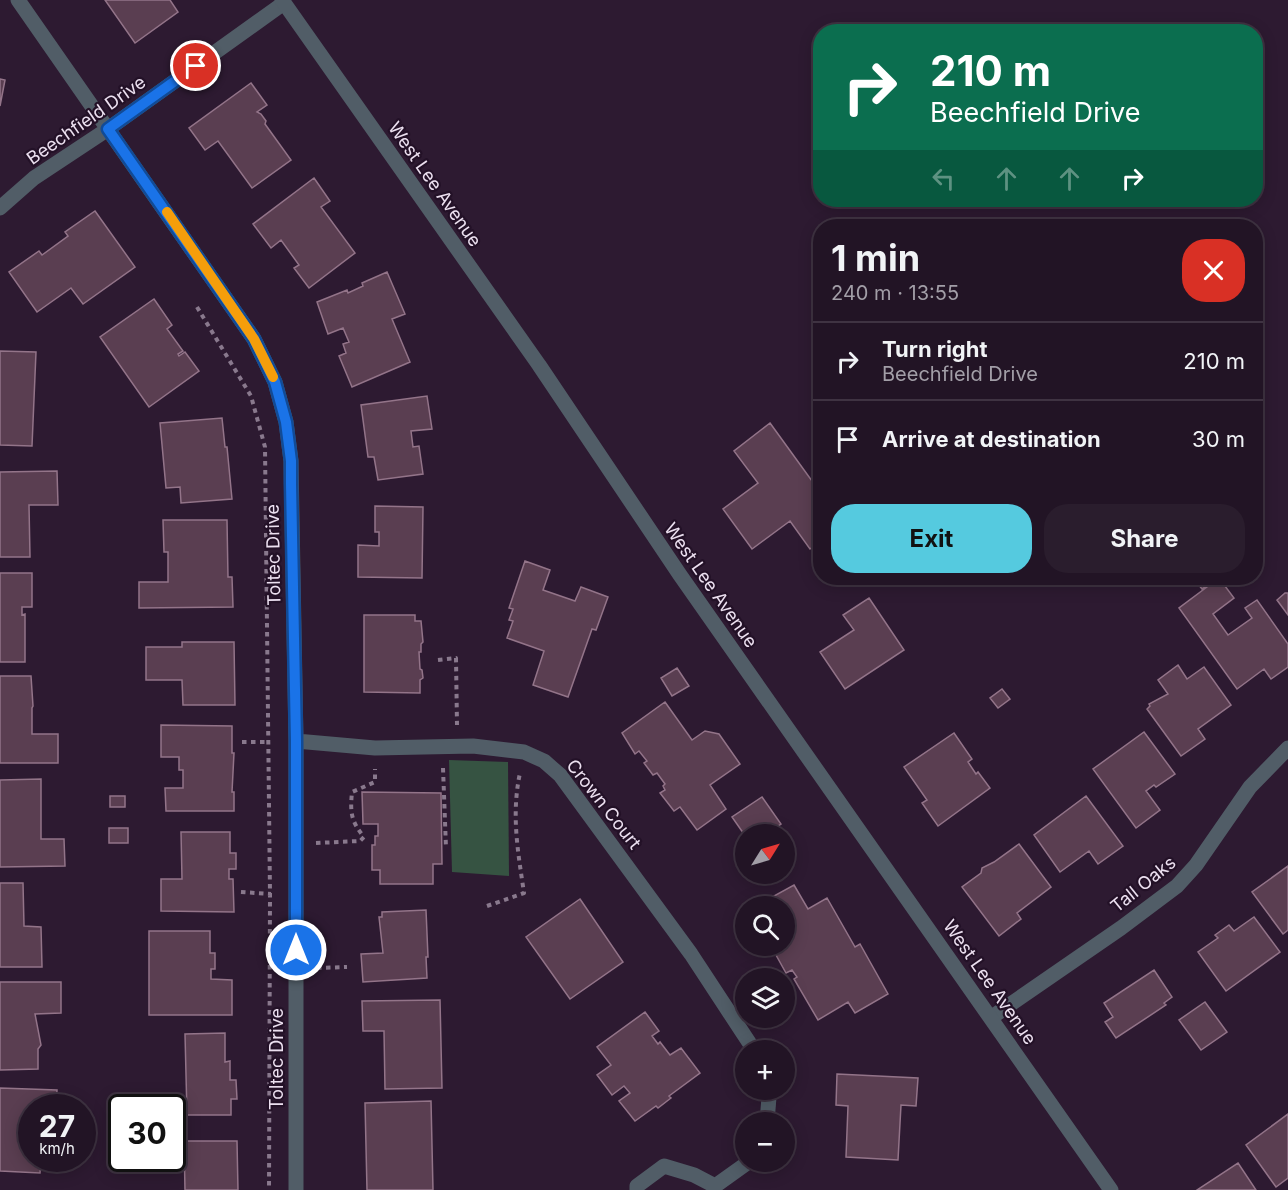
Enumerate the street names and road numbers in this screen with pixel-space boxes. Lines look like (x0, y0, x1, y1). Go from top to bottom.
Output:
street label: Beechfield Drive (23, 71, 149, 169)
street label: West Lee Avenue (384, 118, 486, 250)
street label: Toltec Drive (262, 504, 284, 606)
street label: West Lee Avenue (660, 519, 762, 651)
street label: Crown Court (562, 755, 646, 853)
street label: Tall Oaks (1106, 851, 1180, 917)
street label: West Lee Avenue (939, 916, 1041, 1048)
street label: Toltec Drive (266, 1008, 287, 1110)

